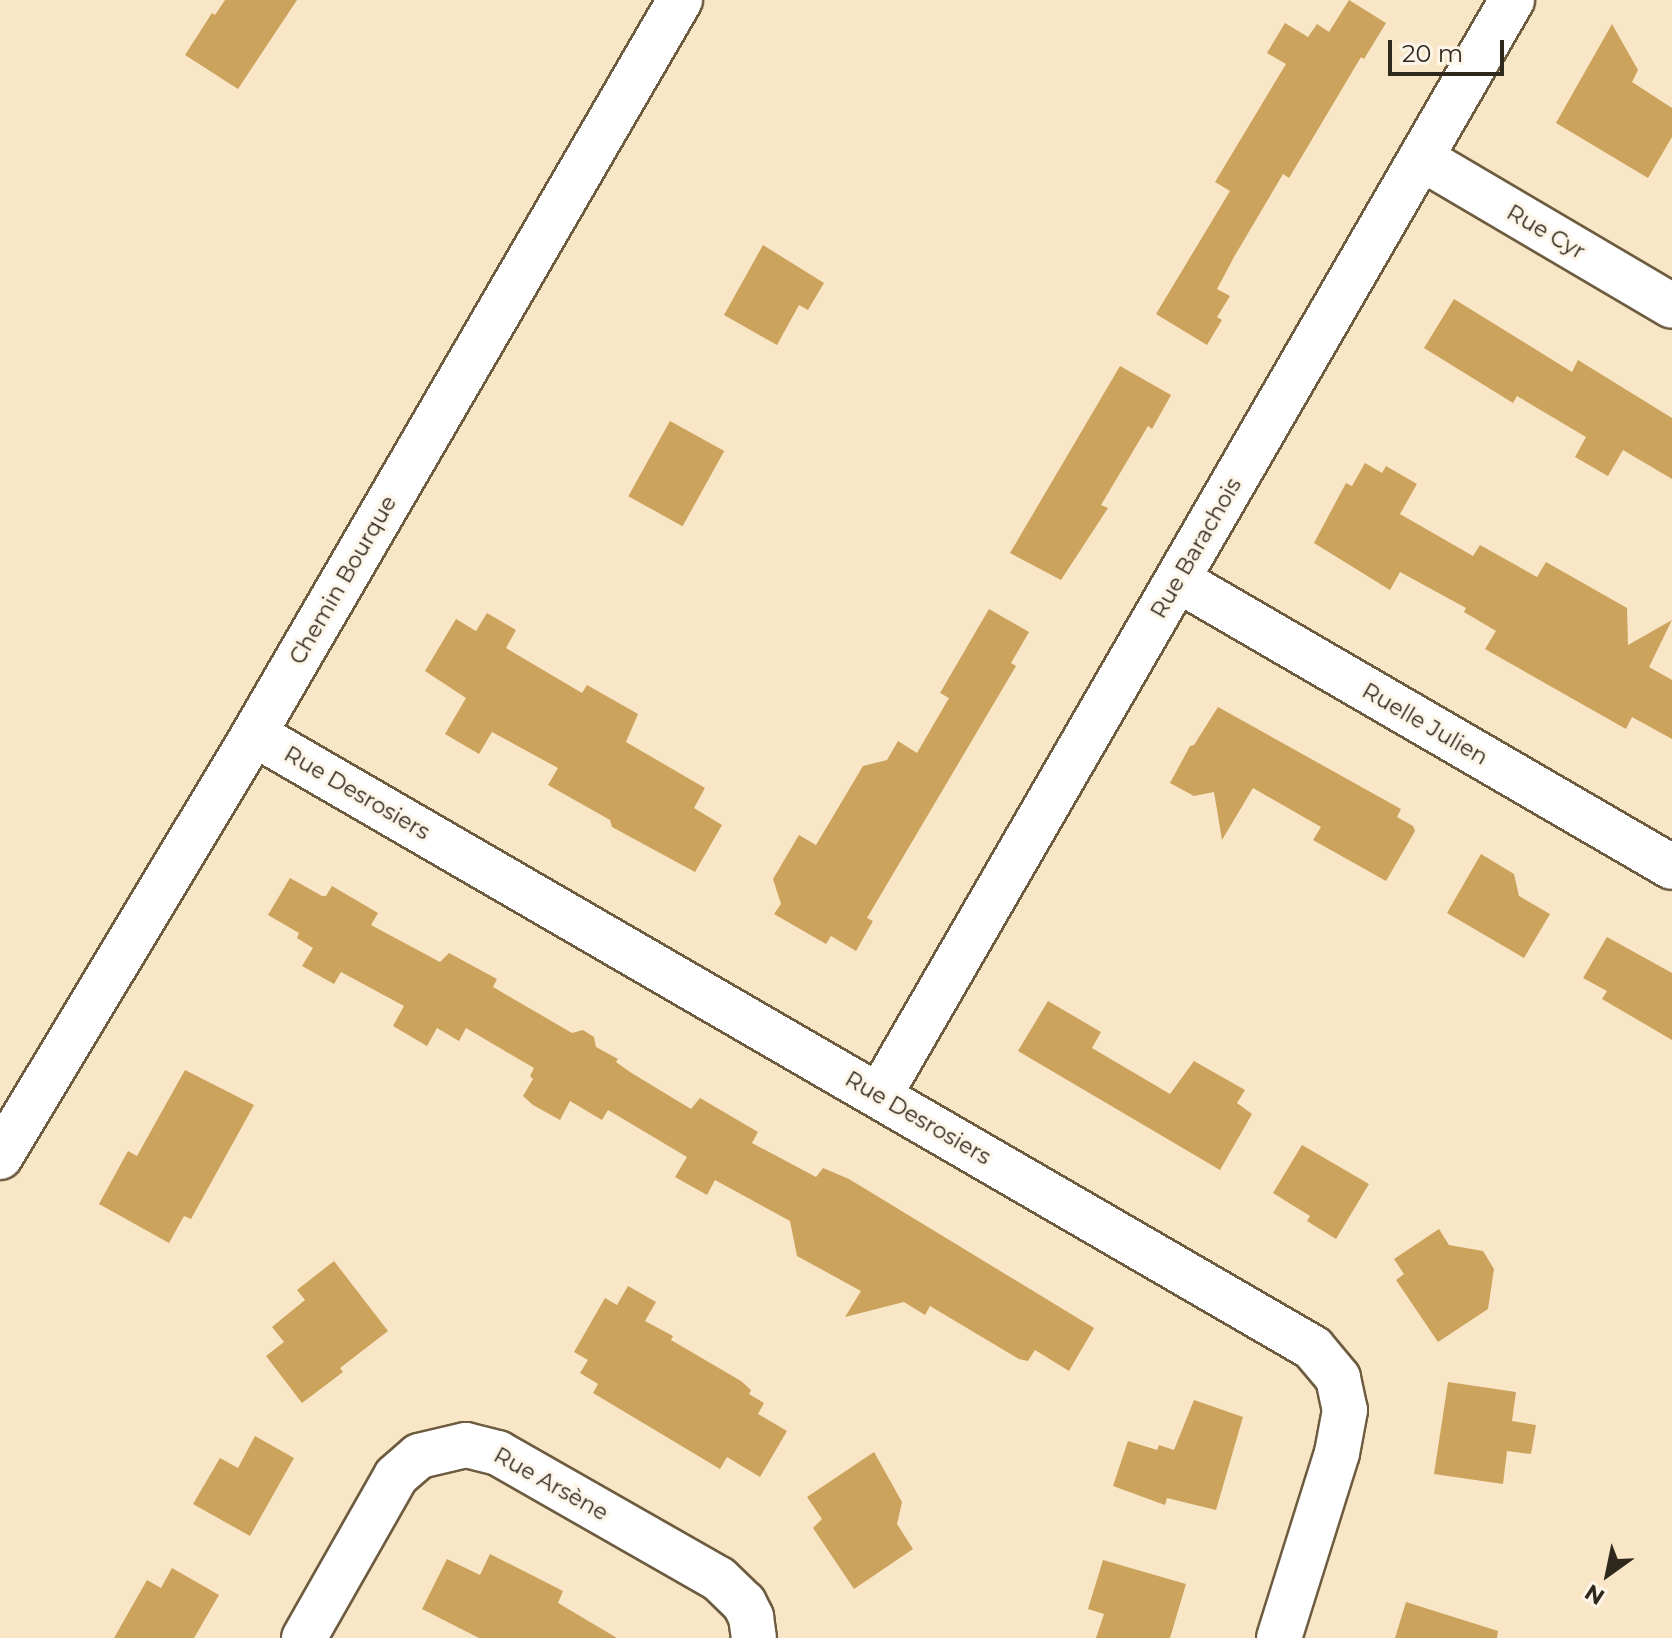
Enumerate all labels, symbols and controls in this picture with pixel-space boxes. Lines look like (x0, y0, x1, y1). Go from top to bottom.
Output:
scale bar (1392, 24, 1508, 74)
text: 20 m (1402, 39, 1463, 68)
street label: Rue Cyr (1502, 199, 1590, 265)
street label: Rue Barachois (1145, 473, 1247, 623)
street label: Chemin Bourque (284, 491, 402, 669)
street label: Ruelle Julien (1357, 677, 1493, 771)
street label: Rue Desrosiers (280, 741, 434, 845)
street label: Rue Desrosiers (841, 1066, 995, 1170)
street label: Rue Arsène (489, 1442, 613, 1526)
north arrow (1568, 1534, 1648, 1614)
text: N (1580, 1578, 1609, 1611)

